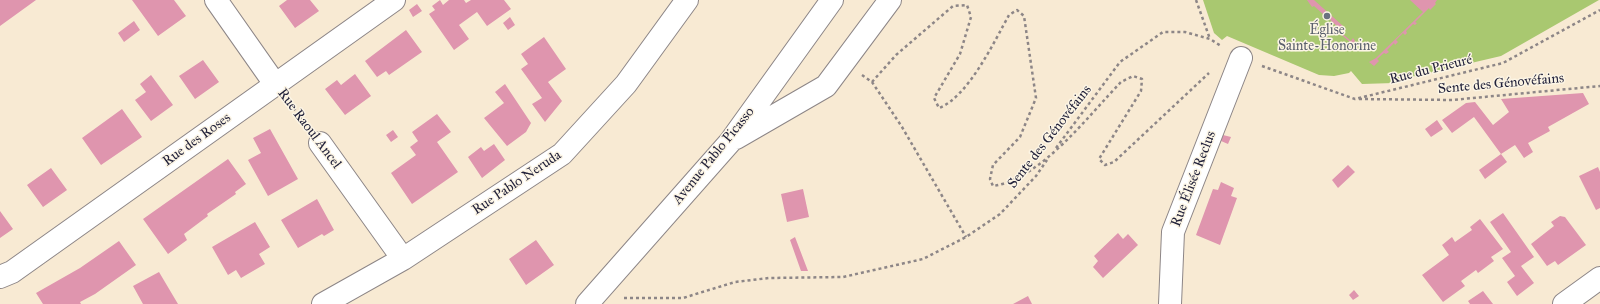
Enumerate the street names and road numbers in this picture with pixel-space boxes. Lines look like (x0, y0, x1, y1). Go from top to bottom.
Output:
street label: Rue du Prieuré (1388, 52, 1474, 88)
street label: Sente des Génovéfains (1437, 70, 1565, 98)
street label: Sente des Génovéfains (1004, 82, 1096, 192)
street label: Rue Raoul Ancel (273, 86, 345, 172)
street label: Avenue Pablo Picasso (670, 104, 758, 208)
street label: Rue des Roses (160, 110, 234, 170)
street label: Rue Élisée Reclus (1168, 129, 1220, 229)
street label: Rue Pablo Neruda (469, 147, 565, 219)

